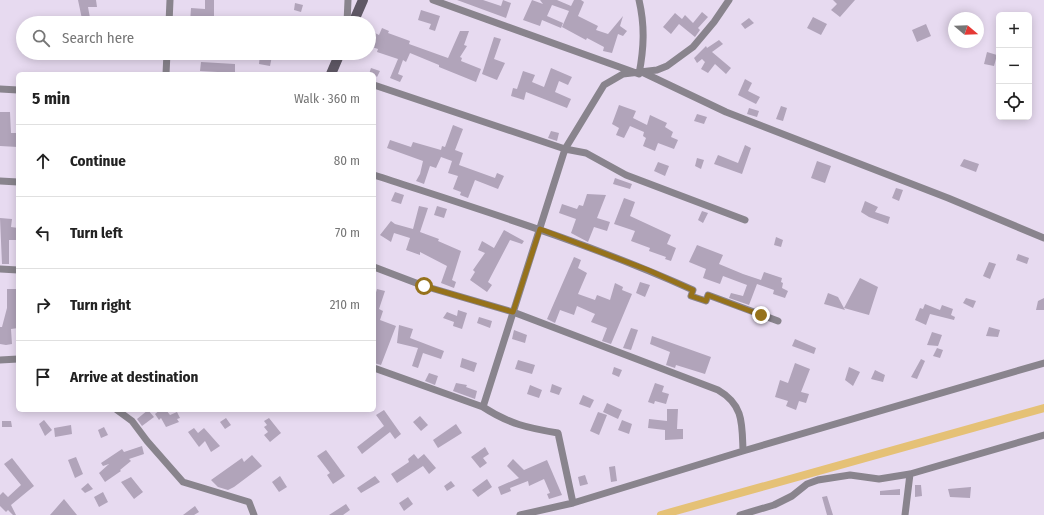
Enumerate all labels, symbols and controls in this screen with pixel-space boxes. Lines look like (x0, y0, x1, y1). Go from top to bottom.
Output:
north arrow (948, 12, 984, 48)
map controls (996, 12, 1032, 120)
button: + (996, 12, 1032, 48)
search box (16, 16, 376, 60)
icon: search (30, 27, 52, 49)
text: Search here (62, 29, 134, 47)
button: − (996, 48, 1032, 84)
button: locate (996, 84, 1032, 120)
text: 5 min (32, 88, 70, 109)
text: Walk · 360 m (294, 91, 360, 106)
icon: ahead (32, 150, 54, 172)
text: Continue (70, 152, 126, 170)
text: 80 m (334, 153, 360, 168)
icon: left (32, 222, 54, 244)
text: Turn left (70, 224, 123, 242)
text: 70 m (335, 225, 360, 240)
route start (415, 277, 433, 295)
icon: right (32, 294, 54, 316)
text: Turn right (70, 296, 131, 314)
text: 210 m (330, 297, 360, 312)
route end (752, 306, 770, 324)
icon: arrive (32, 366, 54, 388)
text: Arrive at destination (70, 368, 198, 386)

